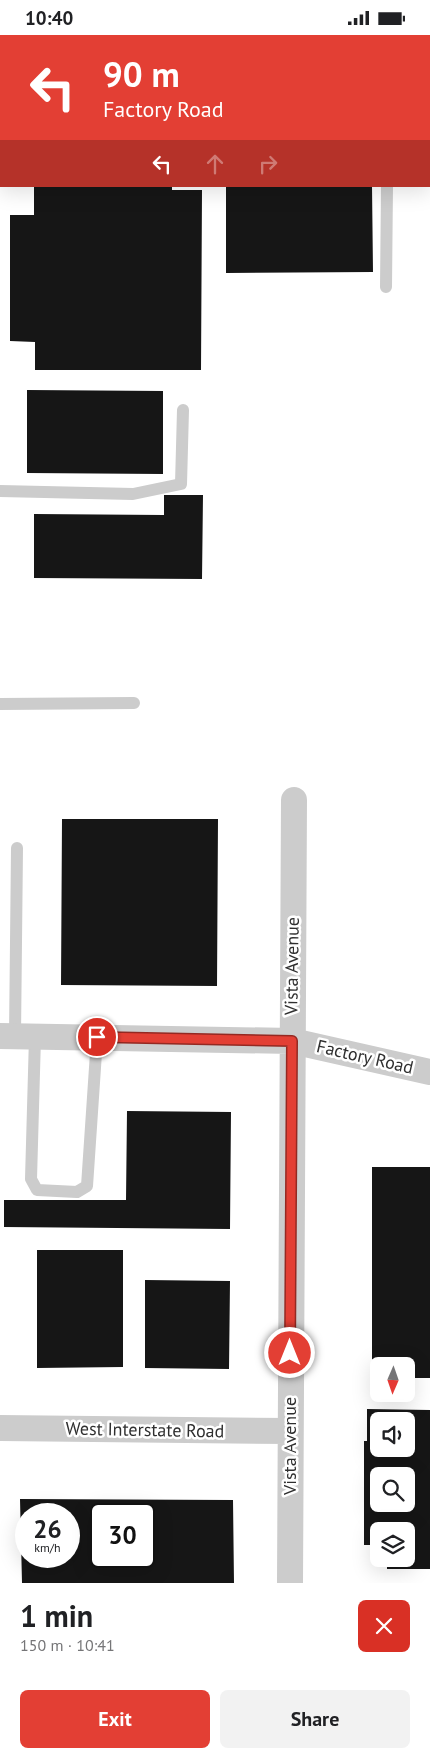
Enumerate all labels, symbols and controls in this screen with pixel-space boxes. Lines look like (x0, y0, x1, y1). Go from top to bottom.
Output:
text: 10:40 (25, 6, 73, 30)
text: 90 m (103, 51, 180, 97)
icon: left (20, 55, 85, 120)
text: Factory Road (103, 95, 224, 123)
icon: left (148, 150, 176, 178)
icon: ahead (201, 150, 229, 178)
icon: right (254, 150, 282, 178)
street label: Vista Avenue (279, 917, 304, 1016)
pin (76, 1016, 118, 1058)
icon: arrive (83, 1023, 111, 1051)
street label: Factory Road (314, 1034, 416, 1079)
position arrow (263, 1326, 315, 1378)
north arrow (370, 1357, 415, 1403)
map controls (370, 1357, 415, 1567)
street label: Vista Avenue (278, 1397, 301, 1496)
button: sound (370, 1412, 415, 1457)
street label: West Interstate Road (66, 1417, 225, 1442)
button: search (370, 1467, 415, 1512)
speed limit sign: 30 (90, 1503, 155, 1568)
text: 26 (33, 1513, 62, 1545)
button: layers (370, 1522, 415, 1567)
text: km/h (34, 1540, 61, 1555)
text: 1 min (20, 1596, 93, 1635)
button: close (358, 1600, 410, 1652)
text: 150 m · 10:41 (20, 1635, 115, 1655)
button: Exit (20, 1690, 210, 1748)
button: Share (220, 1690, 410, 1748)

